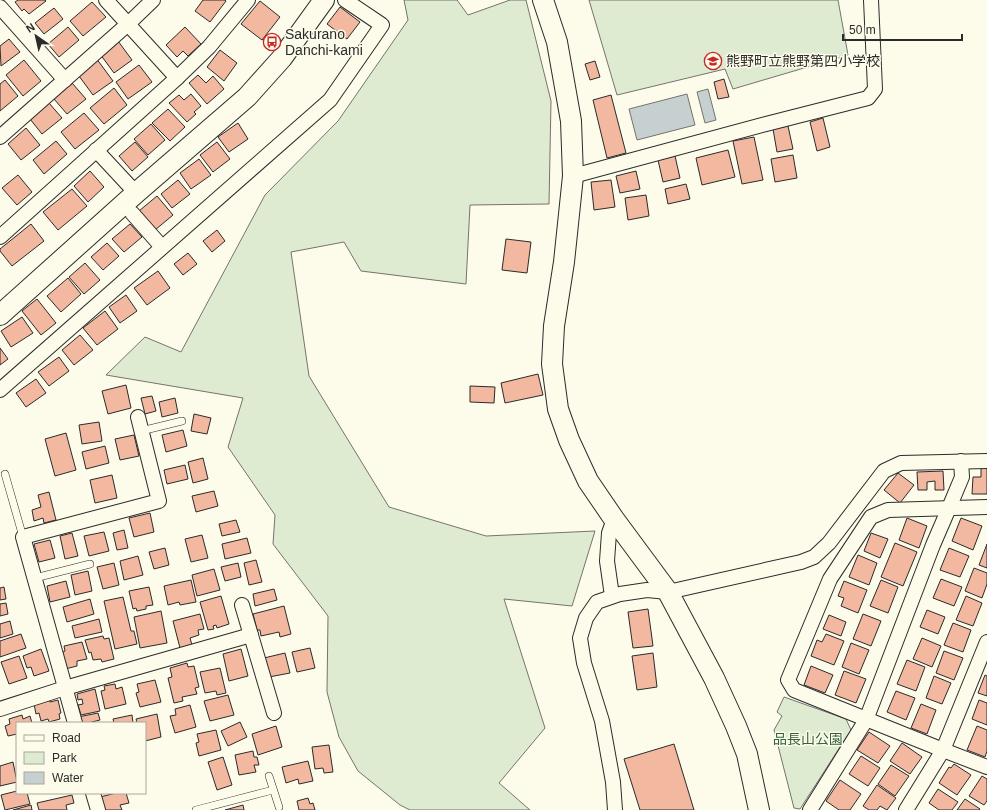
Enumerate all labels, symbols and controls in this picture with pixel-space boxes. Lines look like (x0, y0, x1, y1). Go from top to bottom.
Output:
north arrow (16, 16, 56, 56)
scale bar (843, 16, 962, 42)
text: N (24, 20, 37, 35)
text: 50 m (849, 23, 876, 37)
place label: Sakurano Danchi-kami (285, 26, 363, 58)
bus stop icon: Sakurano Danchi-kami (262, 32, 282, 52)
school or university icon: 熊野町立熊野第四小学校 (703, 51, 723, 71)
place label: 熊野町立熊野第四小学校 (726, 53, 880, 69)
legend (16, 722, 146, 794)
text: Road (52, 731, 81, 745)
park label: 品長山公園 (773, 731, 843, 747)
text: Park (52, 751, 78, 765)
text: Water (52, 771, 84, 785)

